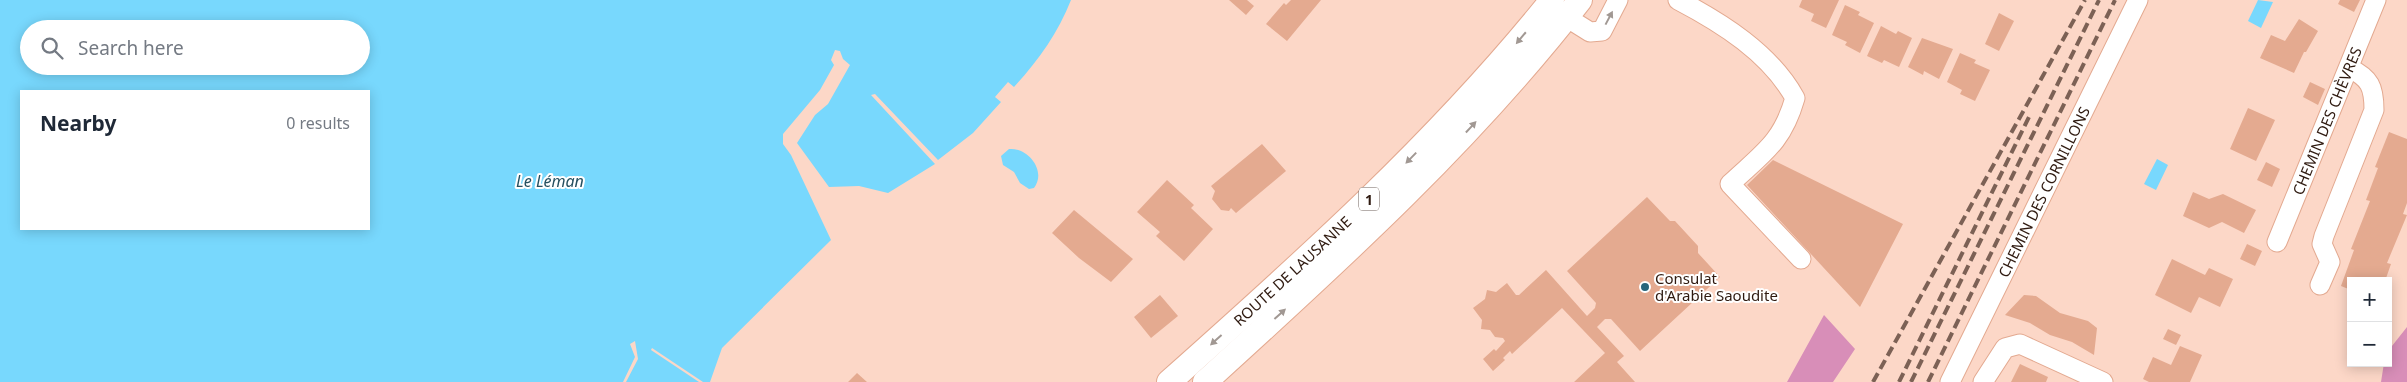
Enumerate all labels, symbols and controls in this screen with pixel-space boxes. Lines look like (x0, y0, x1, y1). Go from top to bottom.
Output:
one-way arrow (1605, 10, 1613, 25)
search box (20, 20, 370, 75)
one-way arrow (1515, 31, 1526, 44)
icon: search (38, 34, 66, 62)
text: Search here (78, 35, 184, 61)
street label: CHEMIN DES CHÈVRES (2287, 44, 2366, 198)
street label: CHEMIN DES CORNILLONS (1993, 103, 2094, 281)
text: Nearby (40, 109, 116, 137)
text: 0 results (286, 112, 350, 134)
one-way arrow (1465, 122, 1477, 134)
one-way arrow (1405, 151, 1417, 163)
water label: Le Léman (516, 170, 584, 192)
road number: 1 (1359, 188, 1379, 210)
street label: ROUTE DE LAUSANNE (1229, 211, 1355, 330)
place label: Consulat d'Arabie Saoudite (1655, 268, 1778, 305)
map controls (2347, 277, 2392, 367)
button: + (2347, 277, 2392, 322)
marker: Consulat d'Arabie Saoudite (1639, 281, 1651, 293)
one-way arrow (1273, 308, 1285, 320)
button: − (2347, 322, 2392, 367)
one-way arrow (1209, 335, 1222, 346)

